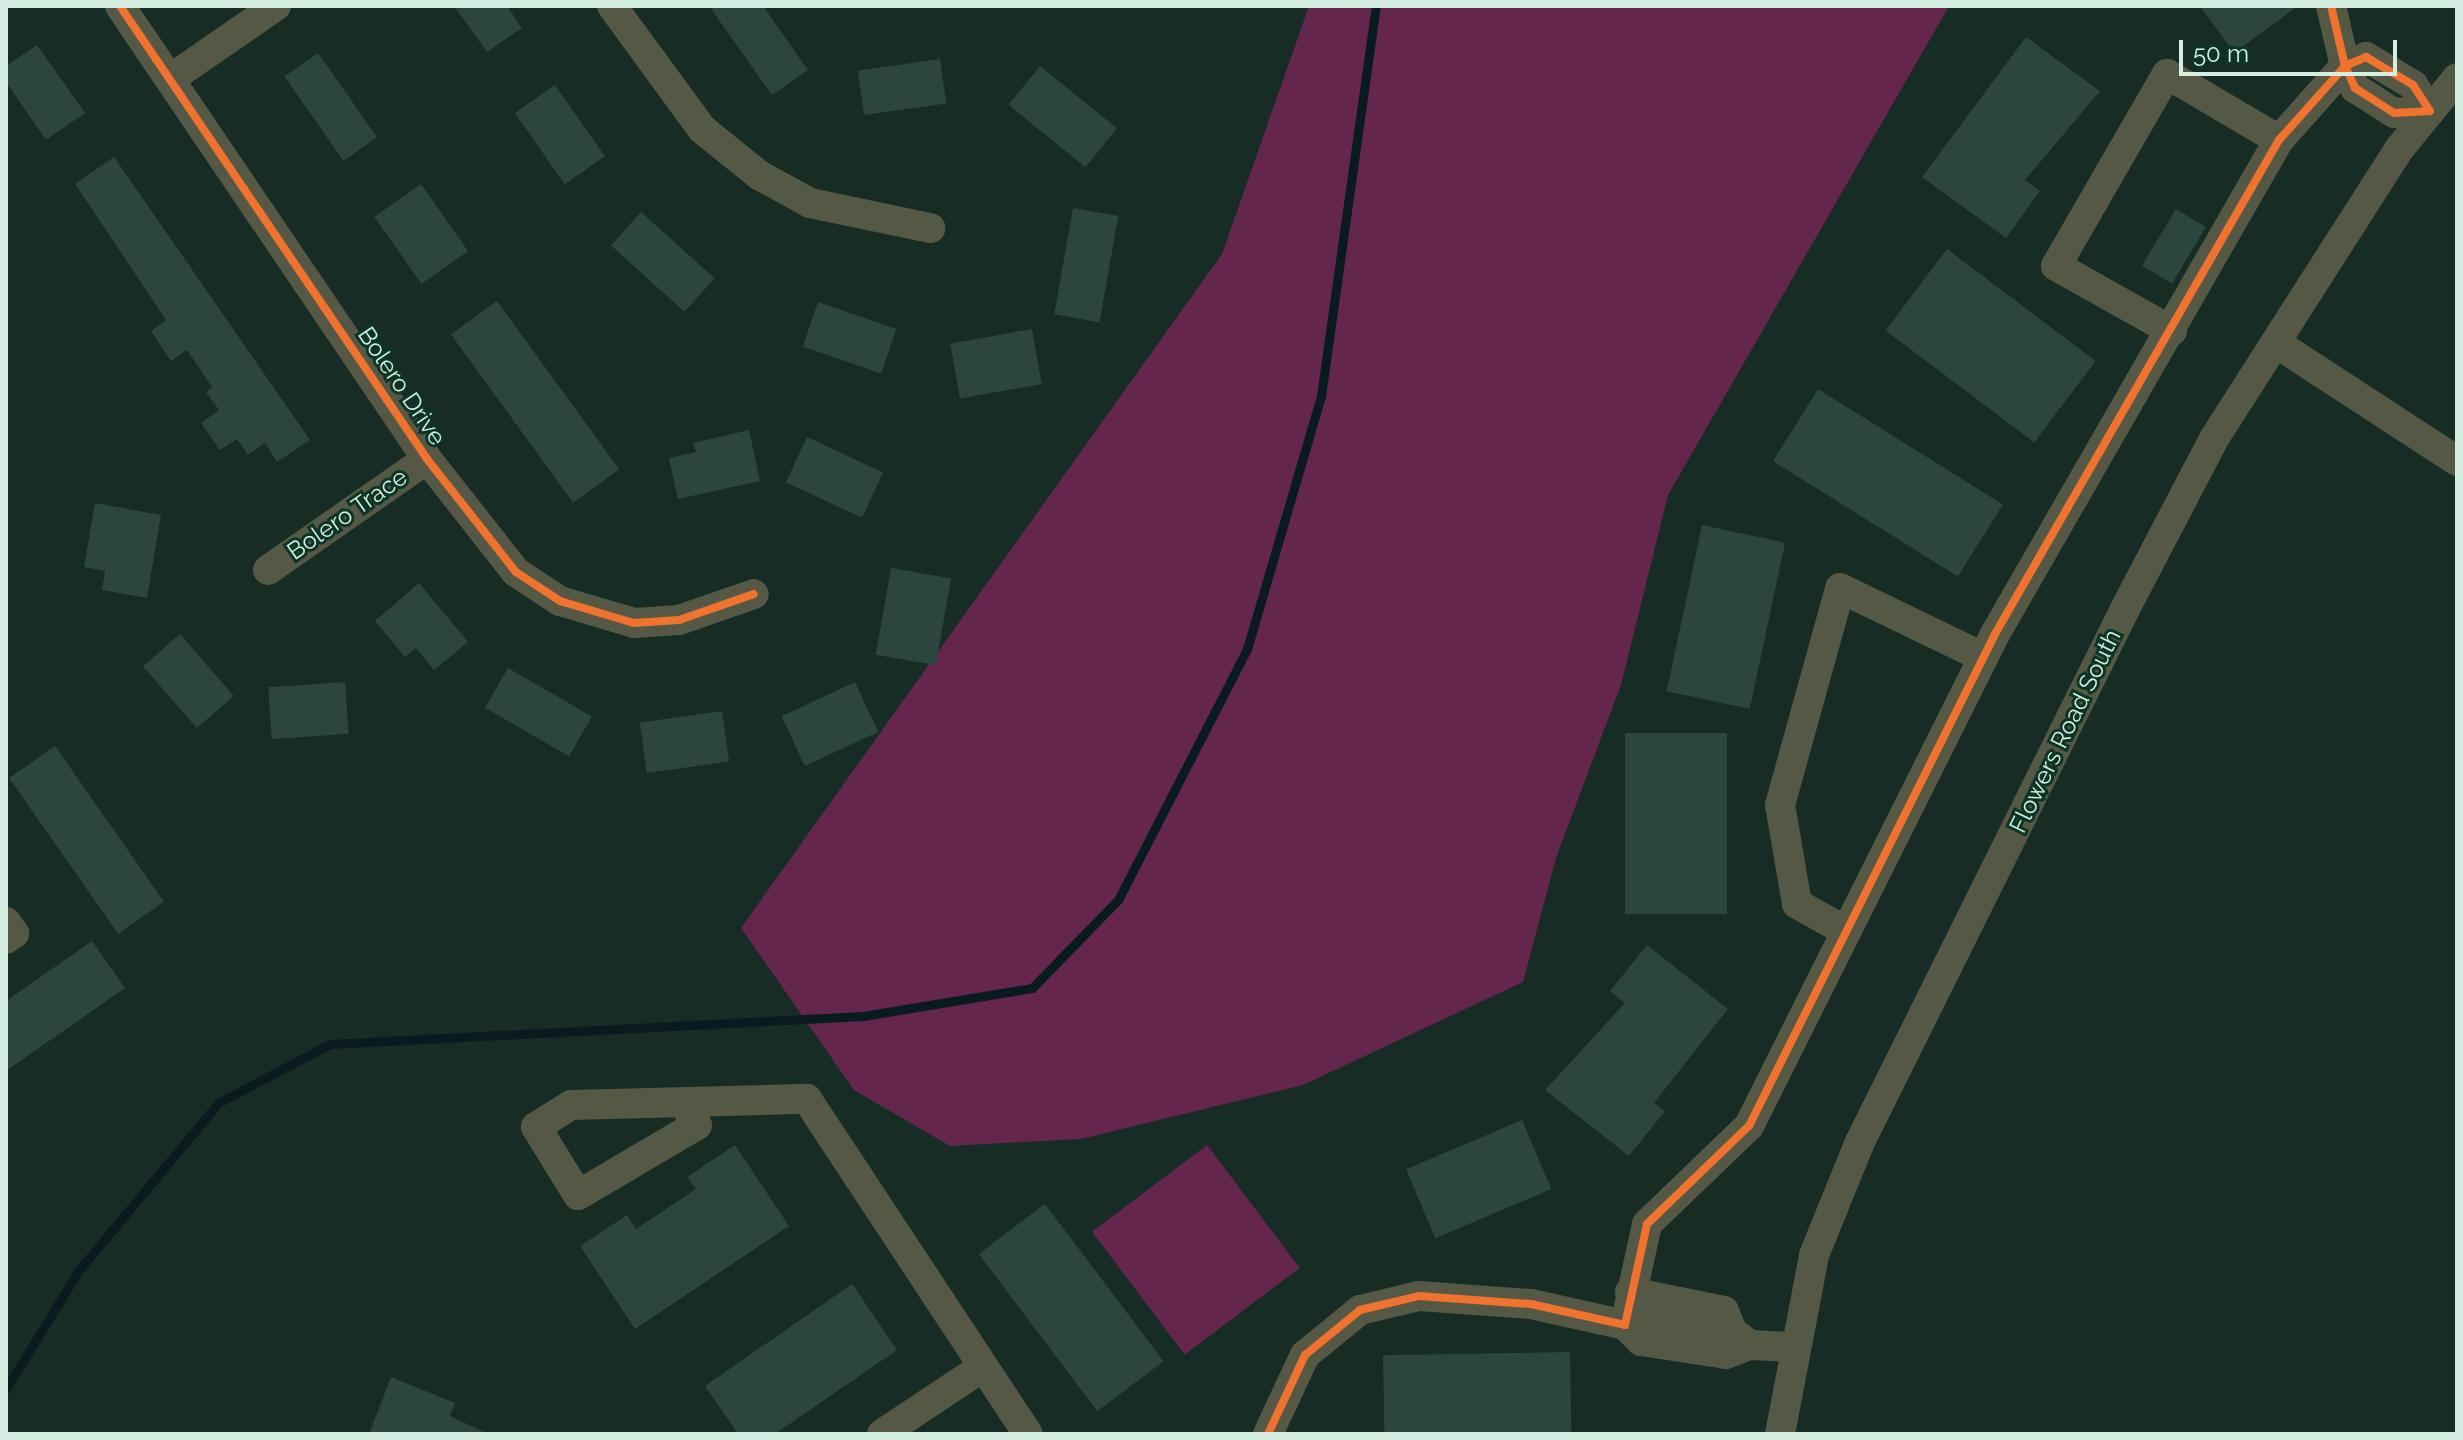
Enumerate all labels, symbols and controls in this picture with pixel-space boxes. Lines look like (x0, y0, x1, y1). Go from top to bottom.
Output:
scale bar (2183, 24, 2401, 74)
text: 50 m (2193, 39, 2249, 68)
street label: Bolero Drive (352, 321, 452, 451)
street label: Bolero Trace (281, 462, 413, 566)
street label: Flowers Road South (2003, 625, 2127, 837)

